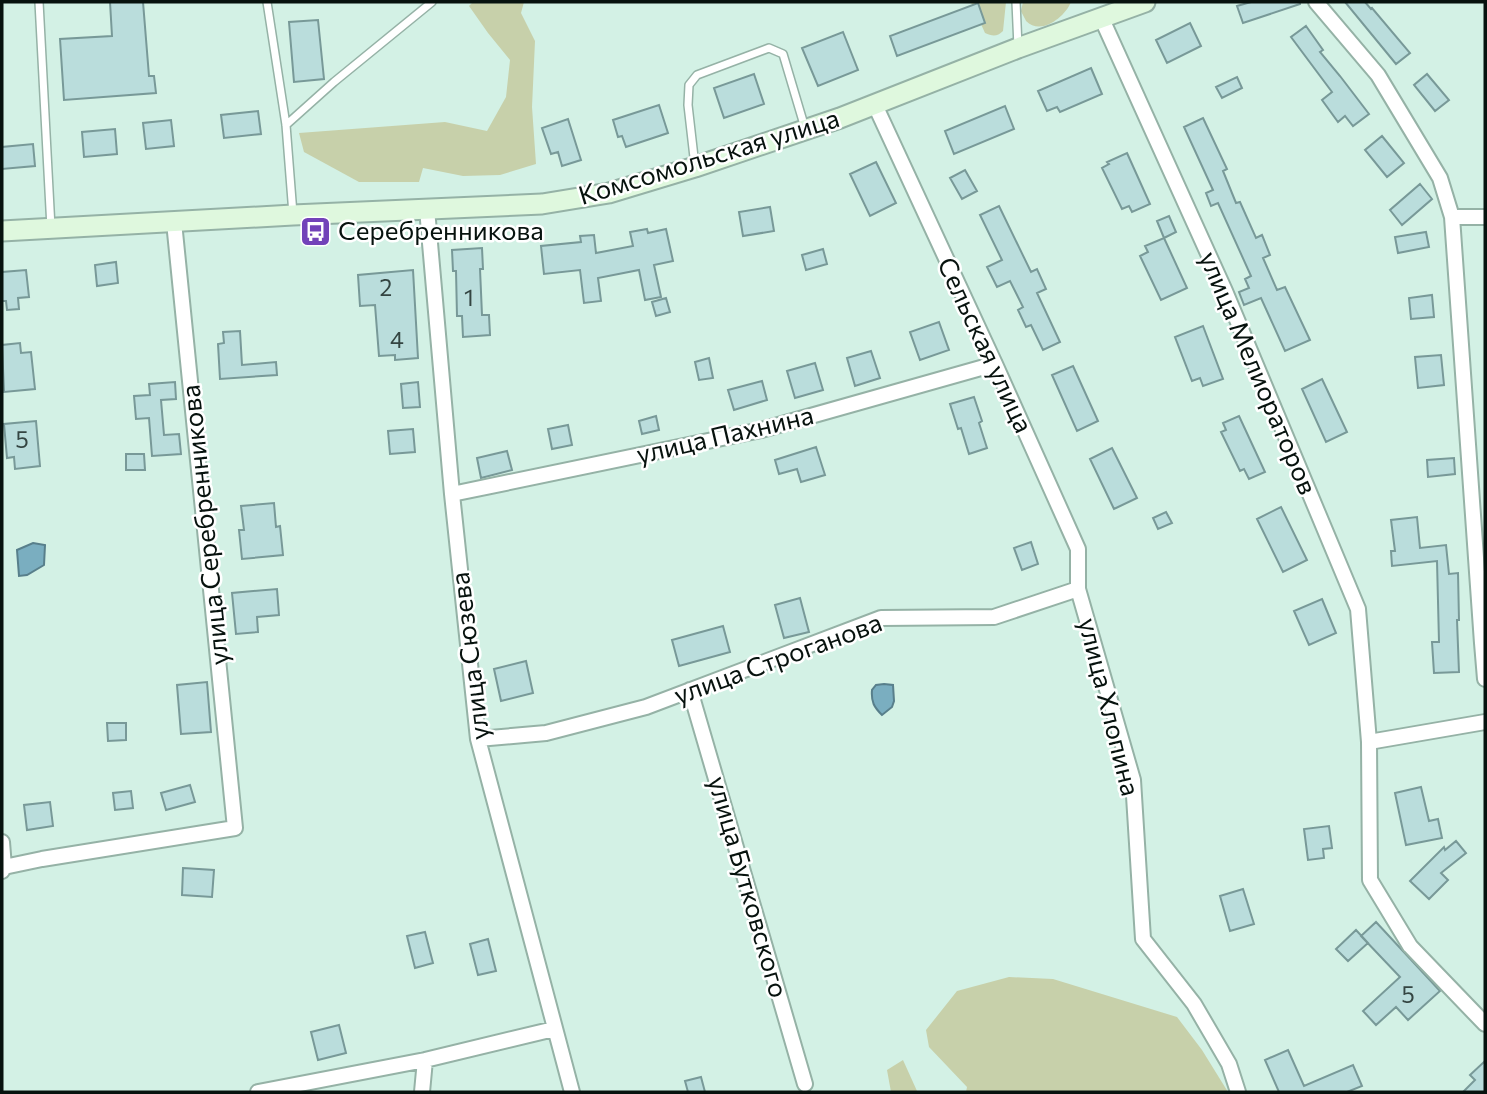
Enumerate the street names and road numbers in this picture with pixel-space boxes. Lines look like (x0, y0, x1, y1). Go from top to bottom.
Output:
street label: Комсомольская улица (574, 101, 843, 210)
street label: улица Мелиораторов (1194, 246, 1325, 499)
street label: Сельская улица (932, 252, 1041, 437)
street label: улица Серебренникова (173, 383, 234, 667)
street label: улица Пахнина (633, 398, 816, 469)
street label: улица Сюзева (443, 571, 494, 742)
street label: улица Строганова (669, 606, 886, 710)
street label: улица Хлопина (1073, 614, 1148, 799)
street label: улица Бутковского (703, 772, 796, 1001)

